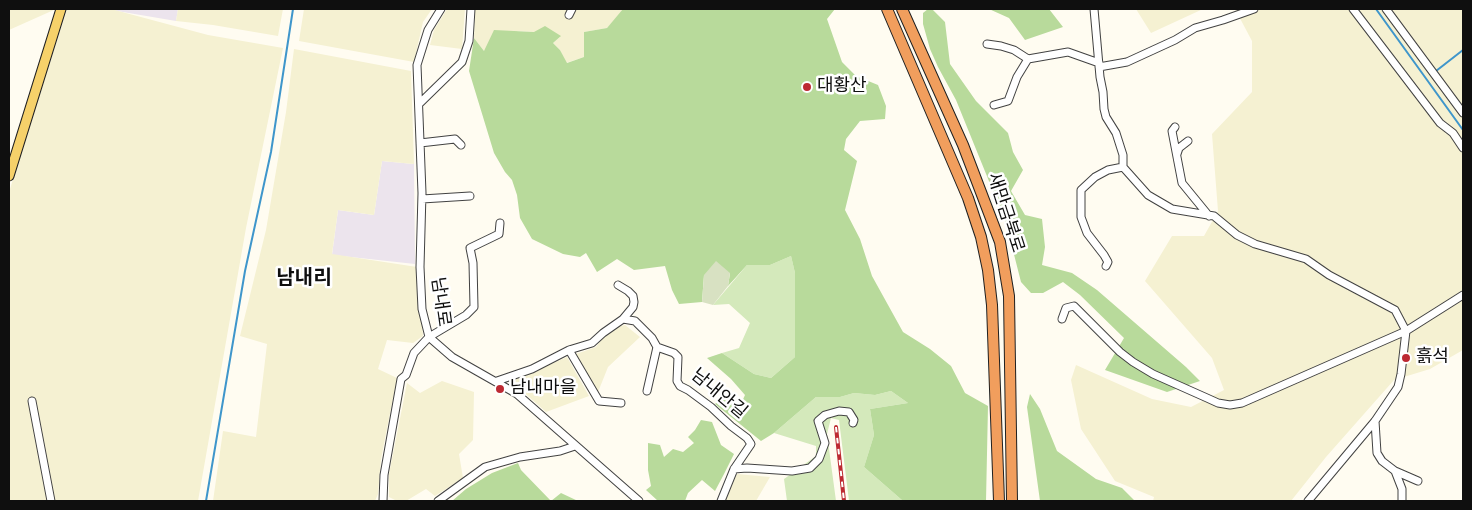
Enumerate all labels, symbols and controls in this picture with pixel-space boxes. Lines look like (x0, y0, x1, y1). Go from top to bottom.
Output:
place label: 대황산 (817, 76, 867, 98)
marker: 대황산 (801, 81, 813, 93)
street label: 새만금북로 (981, 170, 1027, 256)
district label: 남내리 (276, 268, 332, 292)
street label: 남내로 (425, 276, 453, 328)
place label: 흙석 (1416, 347, 1449, 369)
marker: 흙석 (1400, 352, 1412, 364)
street label: 남내안길 (686, 365, 750, 425)
place label: 남내마을 (510, 378, 576, 400)
marker: 남내마을 (494, 383, 506, 395)

